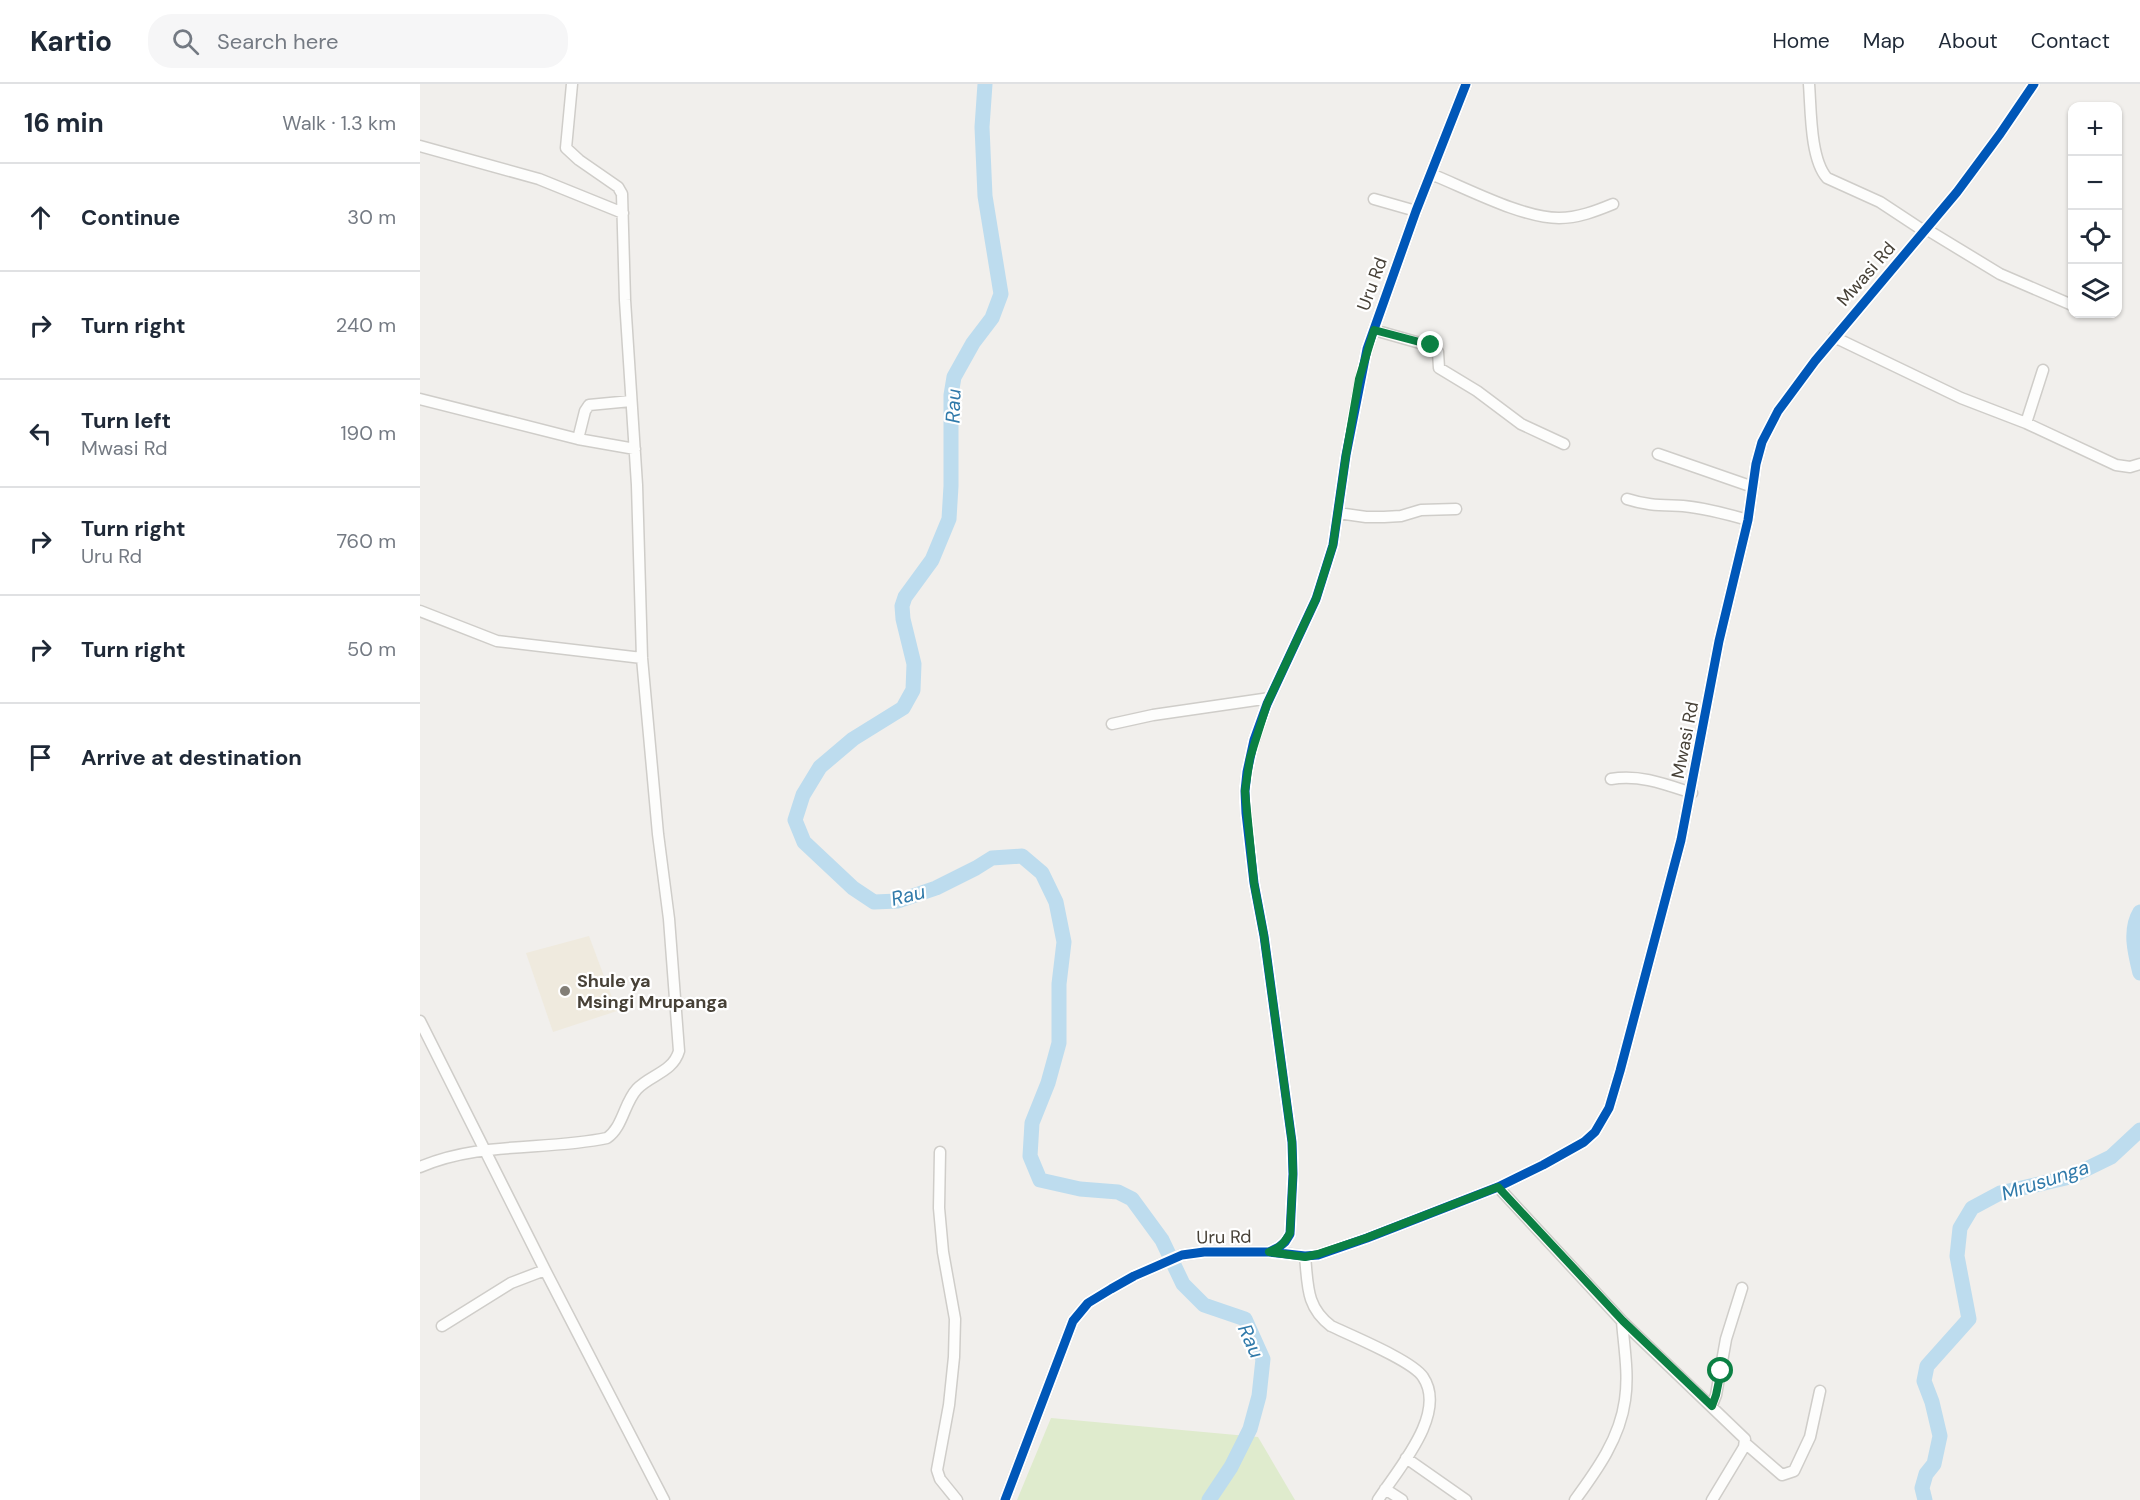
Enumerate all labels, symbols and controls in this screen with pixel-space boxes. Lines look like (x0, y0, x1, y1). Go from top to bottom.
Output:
search box (148, 14, 568, 68)
text: Kartio (30, 23, 112, 60)
icon: search (169, 25, 202, 58)
text: Search here (217, 27, 338, 56)
text: Home (1772, 27, 1830, 55)
text: Map (1863, 27, 1905, 55)
text: About (1938, 27, 1998, 55)
text: Contact (2031, 27, 2110, 55)
map controls (2068, 102, 2122, 318)
button: + (2068, 102, 2122, 156)
text: 16 min (24, 106, 104, 140)
text: Walk · 1.3 km (282, 110, 396, 136)
button: − (2068, 156, 2122, 210)
icon: ahead (24, 201, 57, 234)
text: Continue (81, 203, 180, 232)
text: 30 m (347, 204, 396, 230)
button: locate (2068, 210, 2122, 264)
street label: Mwasi Rd (1831, 237, 1901, 311)
street label: Uru Rd (1351, 254, 1393, 314)
button: layers (2068, 264, 2122, 318)
icon: right (24, 309, 57, 342)
text: Turn right (81, 311, 186, 340)
text: 240 m (336, 312, 396, 338)
route end (1417, 331, 1443, 357)
water label: Rau (939, 388, 967, 424)
text: Turn left (81, 406, 171, 435)
icon: left (24, 417, 57, 450)
text: 190 m (340, 420, 396, 446)
text: Mwasi Rd (81, 435, 168, 461)
text: Turn right (81, 514, 186, 543)
icon: right (24, 525, 57, 558)
text: 760 m (336, 528, 396, 554)
text: Uru Rd (81, 543, 142, 569)
icon: right (24, 633, 57, 666)
text: Turn right (81, 635, 186, 664)
text: 50 m (347, 636, 396, 662)
street label: Mwasi Rd (1666, 699, 1704, 781)
icon: arrive (24, 741, 57, 774)
text: Arrive at destination (81, 743, 302, 772)
water label: Rau (888, 878, 928, 912)
place label: Shule ya Msingi Mrupanga (577, 969, 728, 1014)
marker: Shule ya Msingi Mrupanga (558, 984, 572, 998)
water label: Mrusunga (1998, 1154, 2092, 1206)
street label: Uru Rd (1196, 1225, 1252, 1249)
water label: Rau (1232, 1320, 1270, 1362)
route start (1707, 1357, 1733, 1383)

